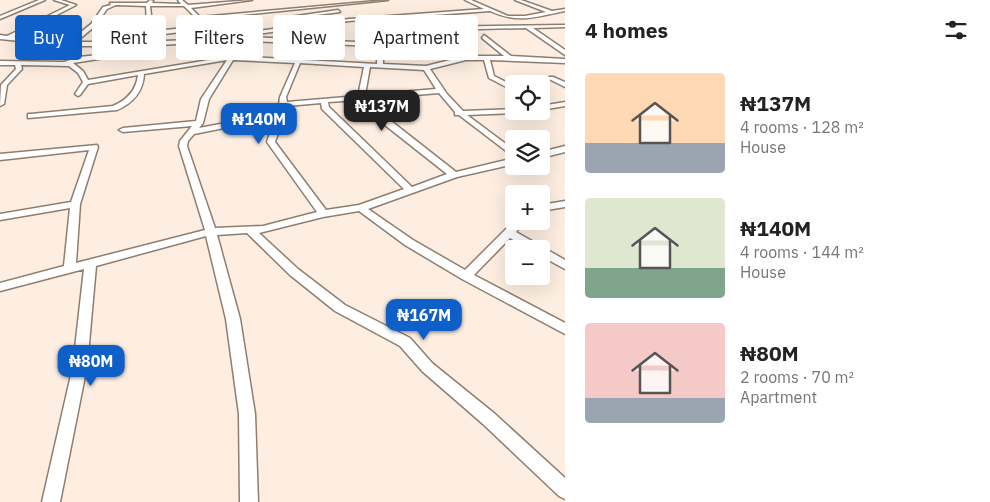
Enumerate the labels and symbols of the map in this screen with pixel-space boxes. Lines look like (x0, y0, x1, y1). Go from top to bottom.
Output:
pin: ₦137M (347, 90, 417, 132)
pin: ₦140M (224, 102, 294, 145)
pin: ₦167M (389, 298, 459, 341)
pin: ₦80M (61, 344, 121, 387)

